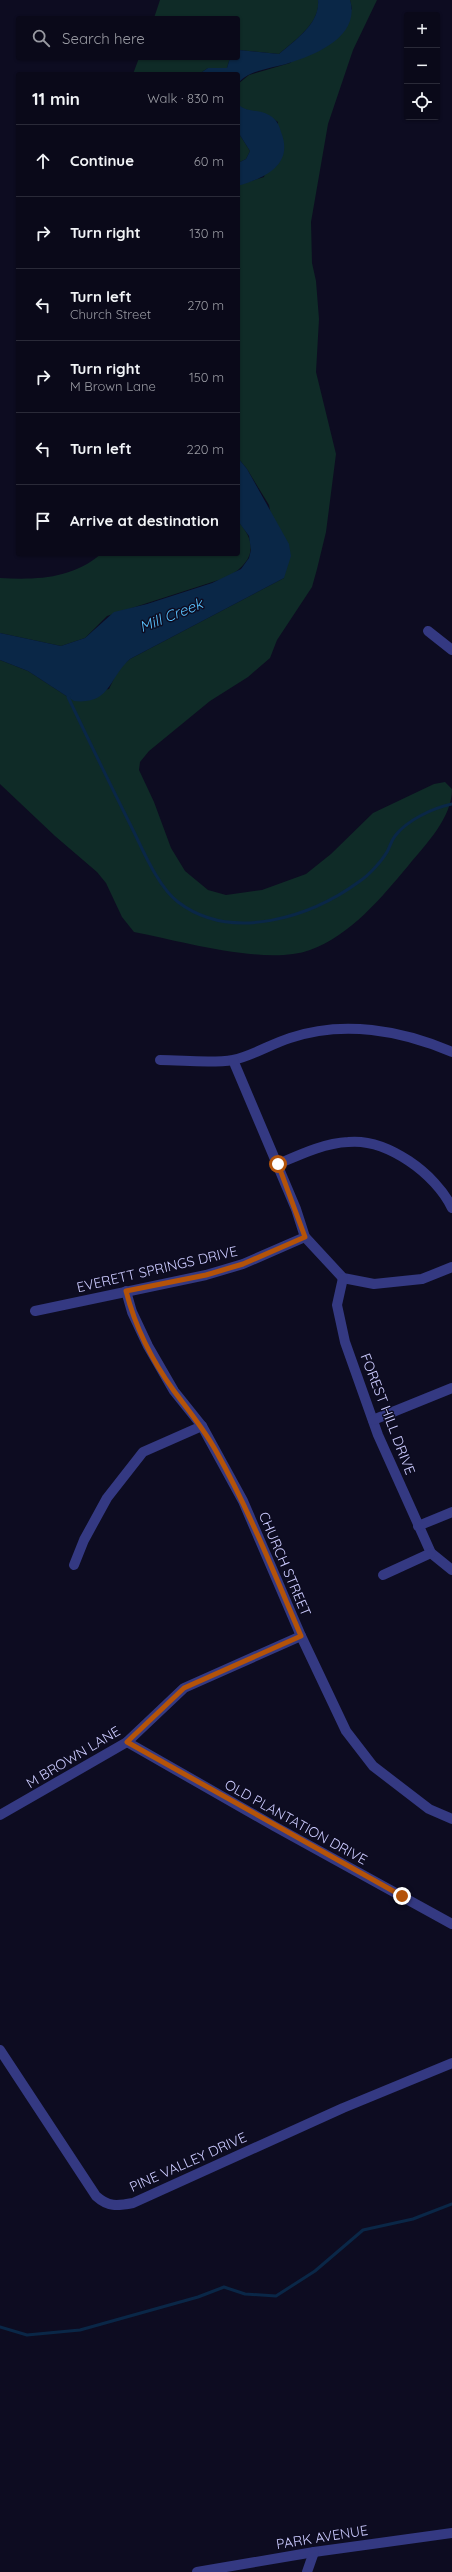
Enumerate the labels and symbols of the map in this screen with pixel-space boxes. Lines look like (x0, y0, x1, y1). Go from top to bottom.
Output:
water label: Mill Creek (136, 593, 207, 636)
route start (269, 1155, 287, 1173)
street label: EVERETT SPRINGS DRIVE (75, 1242, 239, 1296)
street label: FOREST HILL DRIVE (357, 1351, 419, 1477)
street label: CHURCH STREET (255, 1509, 315, 1619)
street label: M BROWN LANE (23, 1722, 123, 1792)
street label: OLD PLANTATION DRIVE (222, 1775, 370, 1869)
route end (393, 1887, 411, 1905)
street label: PINE VALLEY DRIVE (127, 2128, 249, 2196)
street label: PARK AVENUE (275, 2521, 369, 2553)

